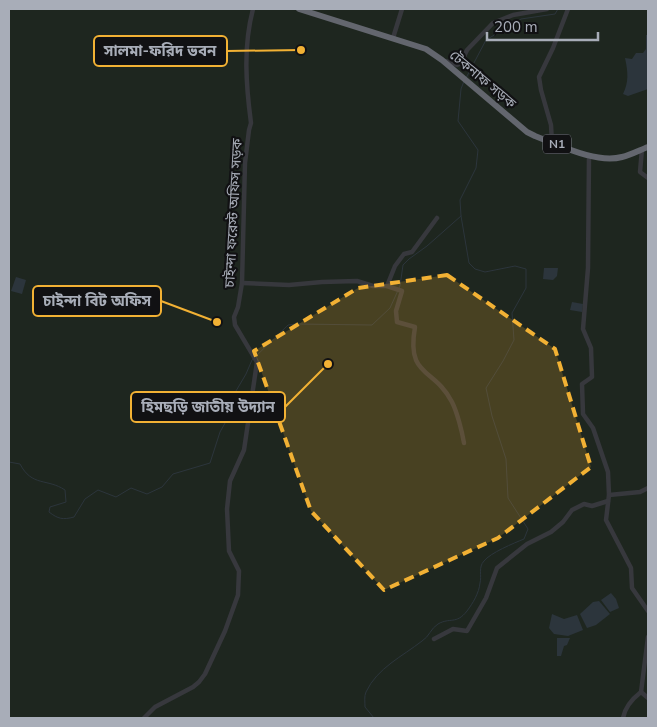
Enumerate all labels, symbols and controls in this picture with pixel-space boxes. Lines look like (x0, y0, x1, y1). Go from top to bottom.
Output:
scale bar (487, 10, 598, 42)
text: 200 m (494, 17, 538, 37)
callout: সালমা-ফরিদ ভবন (94, 36, 227, 66)
text: সালমা-ফরিদ ভবন (103, 41, 217, 61)
street label: টেকনাফ সড়ক (445, 46, 520, 113)
road number: N1 (543, 134, 571, 154)
street label: চাইন্দা ফরেস্ট অফিস সড়ক (220, 137, 247, 289)
callout: চাইন্দা বিট অফিস (33, 286, 161, 316)
text: চাইন্দা বিট অফিস (42, 291, 151, 311)
callout: হিমছড়ি জাতীয় উদ্যান (131, 392, 285, 422)
text: হিমছড়ি জাতীয় উদ্যান (140, 397, 275, 417)

